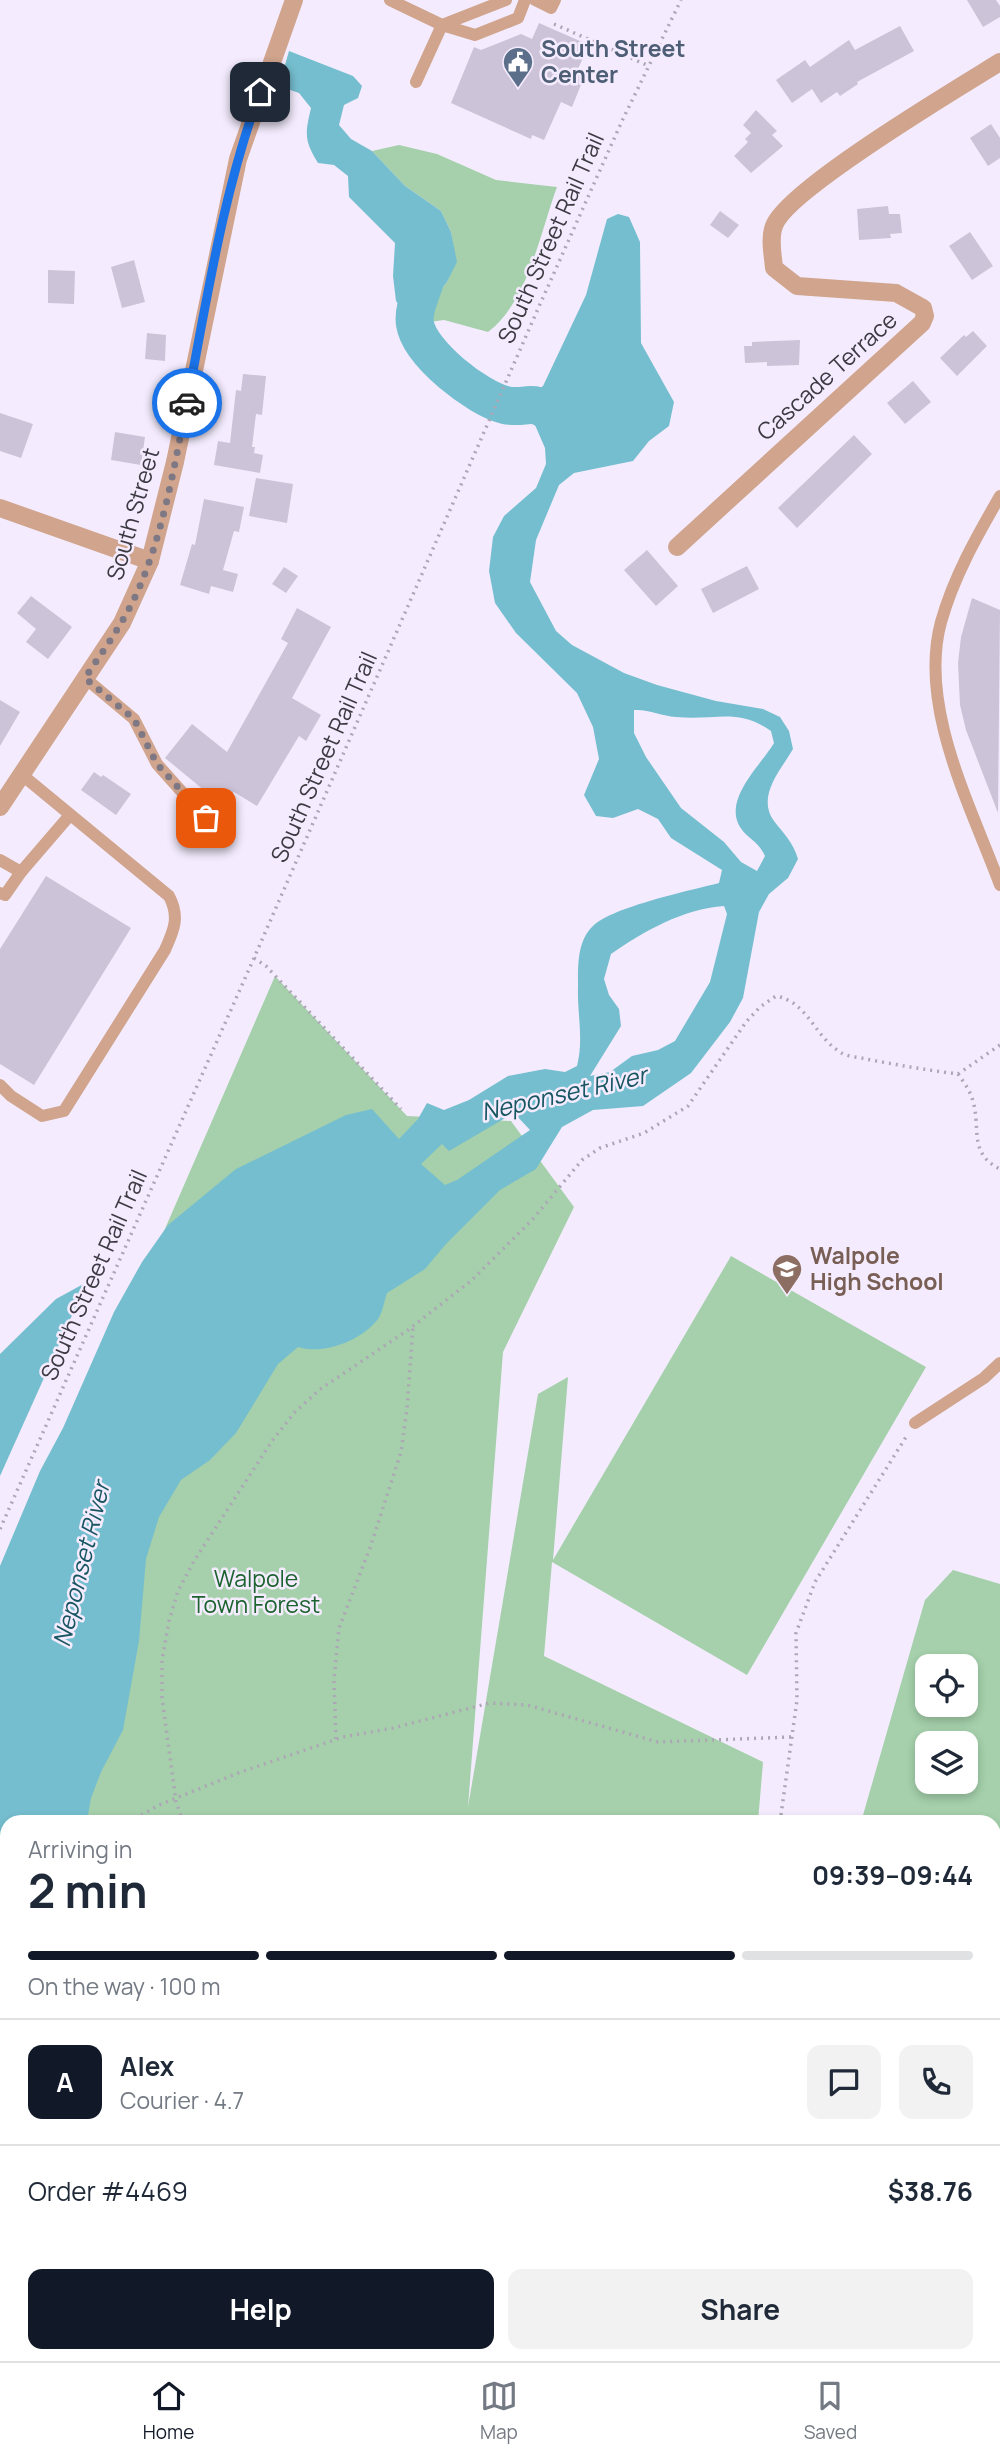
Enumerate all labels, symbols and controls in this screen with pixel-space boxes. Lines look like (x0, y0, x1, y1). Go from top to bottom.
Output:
place label: South Street Center (541, 32, 685, 90)
public building icon: South Street Center (501, 45, 535, 89)
pin (230, 62, 290, 122)
icon: home (241, 73, 279, 111)
street label: South Street Rail Trail (489, 127, 611, 348)
street label: Cascade Terrace (749, 304, 903, 447)
courier (152, 368, 222, 438)
icon: car (168, 384, 206, 422)
street label: South Street (98, 444, 166, 584)
street label: South Street Rail Trail (262, 646, 384, 867)
pin (176, 788, 236, 848)
icon: bag (187, 799, 225, 837)
water label: Neponset River (478, 1057, 653, 1128)
street label: South Street Rail Trail (32, 1164, 154, 1385)
place label: Walpole High School (810, 1239, 944, 1297)
school or university icon: Walpole High School (770, 1252, 804, 1296)
water label: Neponset River (44, 1474, 118, 1650)
park label: Walpole Town Forest (192, 1562, 320, 1620)
map controls (915, 1654, 978, 1794)
button: locate (915, 1654, 978, 1717)
button: layers (915, 1731, 978, 1794)
text: Arriving in (28, 1833, 133, 1865)
text: 09:39–09:44 (812, 1857, 973, 1893)
text: 2 min (28, 1859, 148, 1922)
text: On the way · 100 m (28, 1970, 221, 2002)
button: chat (807, 2045, 881, 2119)
button: phone (899, 2045, 973, 2119)
text: Alex (120, 2048, 174, 2084)
text: A (56, 2064, 74, 2100)
text: Courier · 4.7 (120, 2084, 244, 2116)
text: Order #4469 (28, 2173, 188, 2209)
text: $38.76 (888, 2173, 973, 2209)
button: Help (28, 2269, 494, 2349)
button: Share (508, 2269, 973, 2349)
tab: Home (143, 2377, 194, 2445)
tab: Map (480, 2377, 518, 2445)
tab: Saved (804, 2377, 857, 2445)

